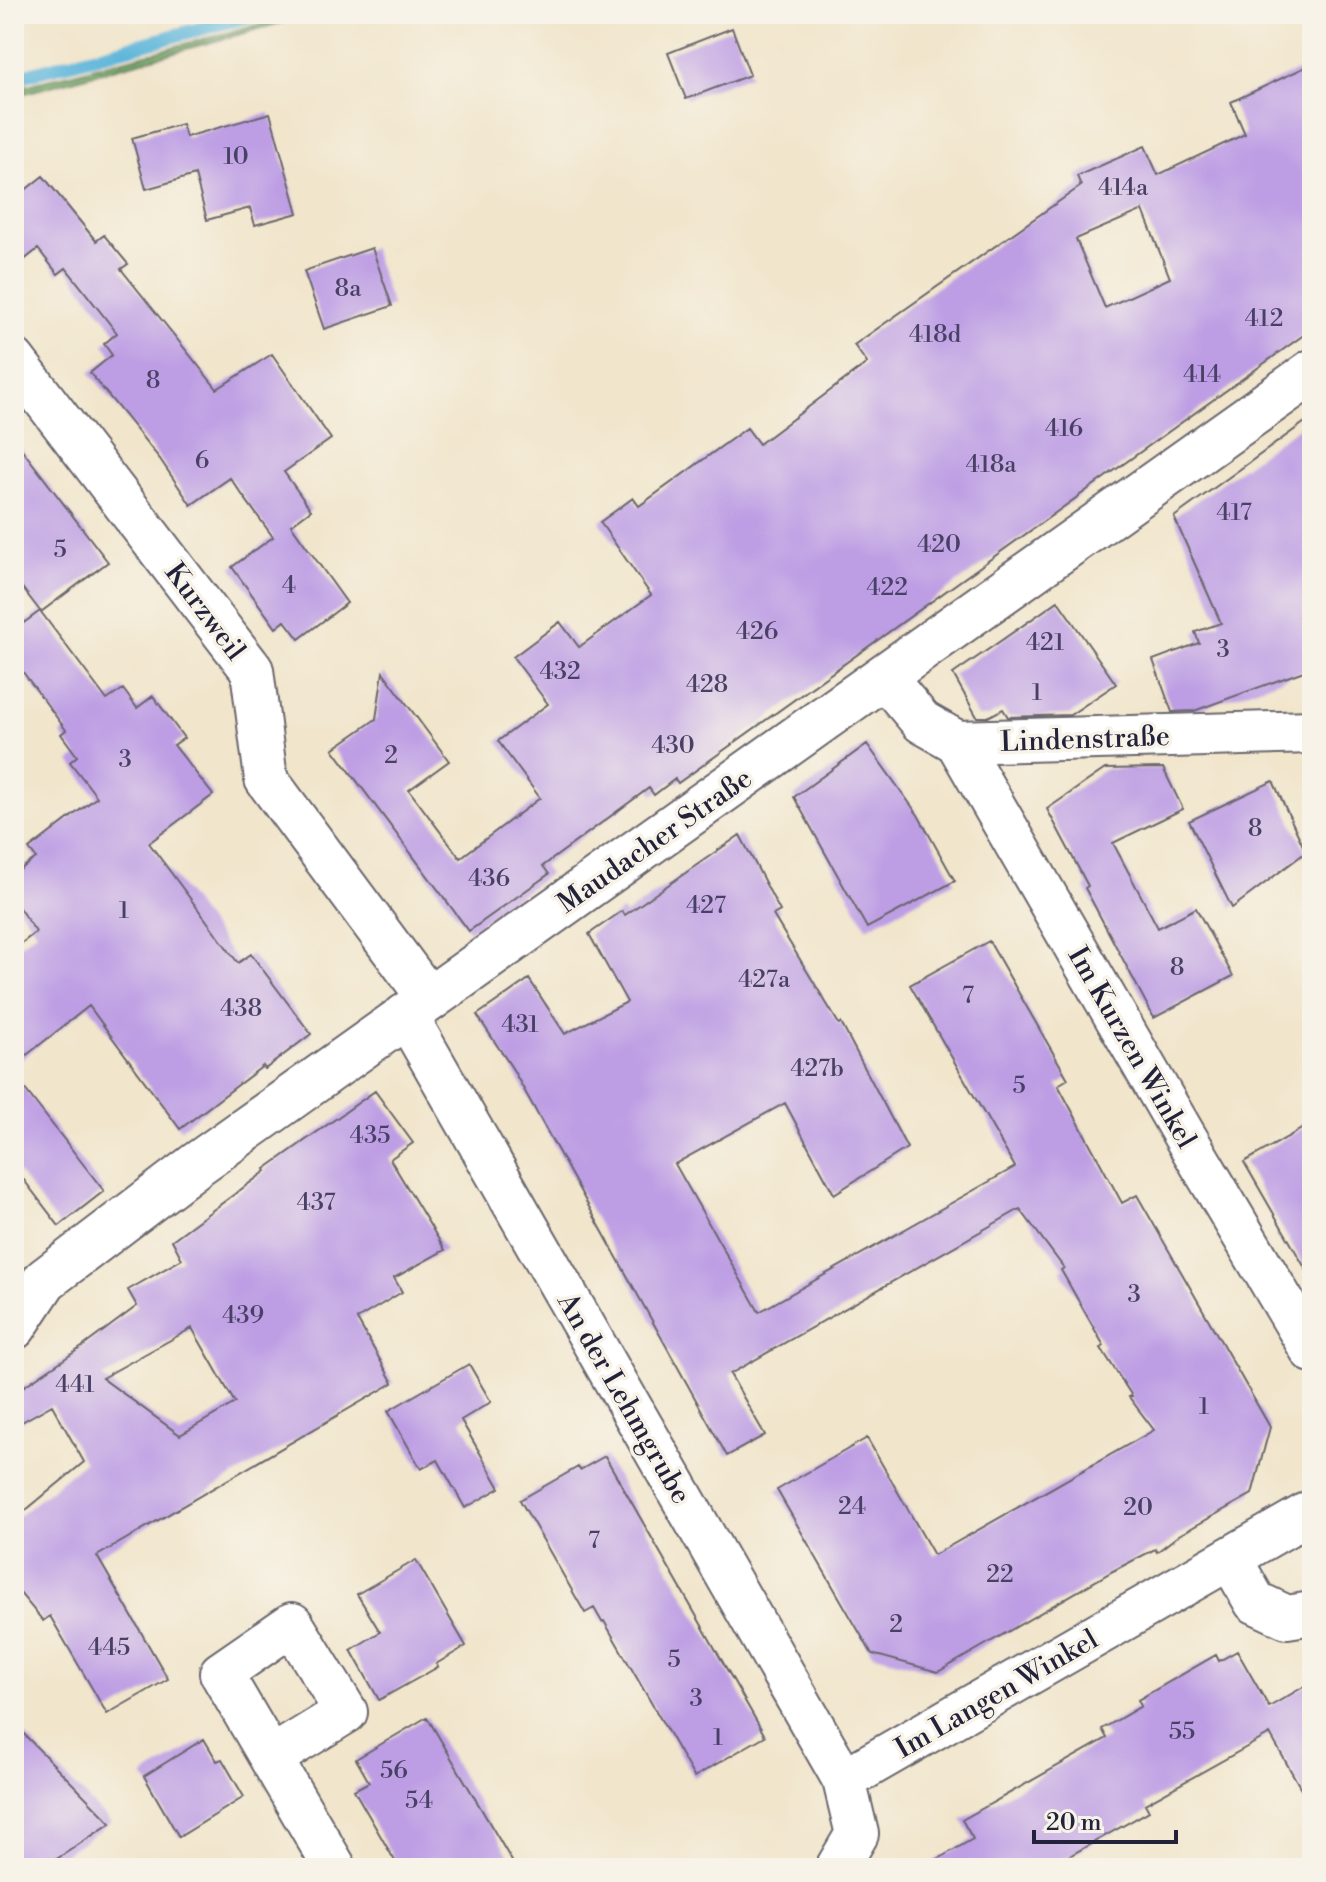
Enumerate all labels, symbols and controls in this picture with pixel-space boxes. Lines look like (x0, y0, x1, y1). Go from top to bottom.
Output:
house number: 10 (223, 142, 249, 172)
house number: 414a (1098, 173, 1149, 203)
house number: 8a (335, 274, 362, 304)
house number: 412 (1245, 304, 1283, 334)
house number: 418d (909, 320, 962, 350)
house number: 414 (1183, 360, 1221, 390)
house number: 8 (146, 366, 160, 396)
house number: 416 (1045, 414, 1083, 444)
house number: 6 (195, 446, 209, 476)
house number: 418a (966, 450, 1017, 480)
house number: 417 (1216, 498, 1252, 528)
house number: 420 (917, 530, 961, 560)
house number: 5 (53, 535, 67, 565)
street label: Kurzweil (157, 556, 253, 668)
house number: 4 (282, 571, 296, 601)
house number: 422 (866, 573, 908, 603)
house number: 426 (736, 617, 778, 647)
house number: 421 (1026, 628, 1065, 658)
house number: 3 (1216, 635, 1230, 665)
house number: 432 (539, 657, 581, 687)
house number: 428 (686, 670, 728, 700)
house number: 1 (1032, 678, 1043, 708)
street label: Lindenstraße (1000, 719, 1170, 760)
house number: 430 (651, 731, 695, 761)
house number: 2 (384, 741, 398, 771)
house number: 3 (118, 745, 132, 775)
street label: Maudacher Straße (551, 761, 759, 921)
house number: 8 (1248, 814, 1262, 844)
house number: 436 (468, 864, 510, 894)
house number: 427 (686, 891, 726, 921)
house number: 1 (119, 896, 130, 926)
street label: Im Kurzen Winkel (1060, 941, 1204, 1155)
house number: 8 (1170, 953, 1184, 983)
house number: 427a (738, 965, 791, 995)
house number: 7 (962, 981, 974, 1011)
house number: 438 (220, 994, 262, 1024)
house number: 431 (501, 1010, 539, 1040)
house number: 427b (790, 1054, 844, 1084)
house number: 5 (1012, 1071, 1026, 1101)
house number: 435 (350, 1121, 390, 1151)
house number: 437 (296, 1188, 336, 1218)
house number: 3 (1127, 1280, 1141, 1310)
street label: An der Lehmgrube (549, 1286, 698, 1510)
house number: 439 (222, 1301, 264, 1331)
house number: 441 (55, 1370, 95, 1400)
house number: 1 (1199, 1392, 1210, 1422)
house number: 24 (838, 1492, 866, 1522)
house number: 20 (1123, 1493, 1153, 1523)
house number: 7 (588, 1526, 600, 1556)
house number: 22 (986, 1560, 1014, 1590)
house number: 2 (889, 1610, 903, 1640)
street label: Im Langen Winkel (889, 1622, 1104, 1767)
house number: 445 (88, 1633, 130, 1663)
house number: 5 (667, 1645, 681, 1675)
house number: 3 (689, 1684, 703, 1714)
house number: 55 (1169, 1717, 1195, 1747)
house number: 1 (713, 1723, 724, 1753)
house number: 56 (380, 1756, 408, 1786)
house number: 54 (405, 1786, 433, 1816)
scale bar (1034, 1794, 1176, 1844)
text: 20 m (1046, 1808, 1102, 1838)

